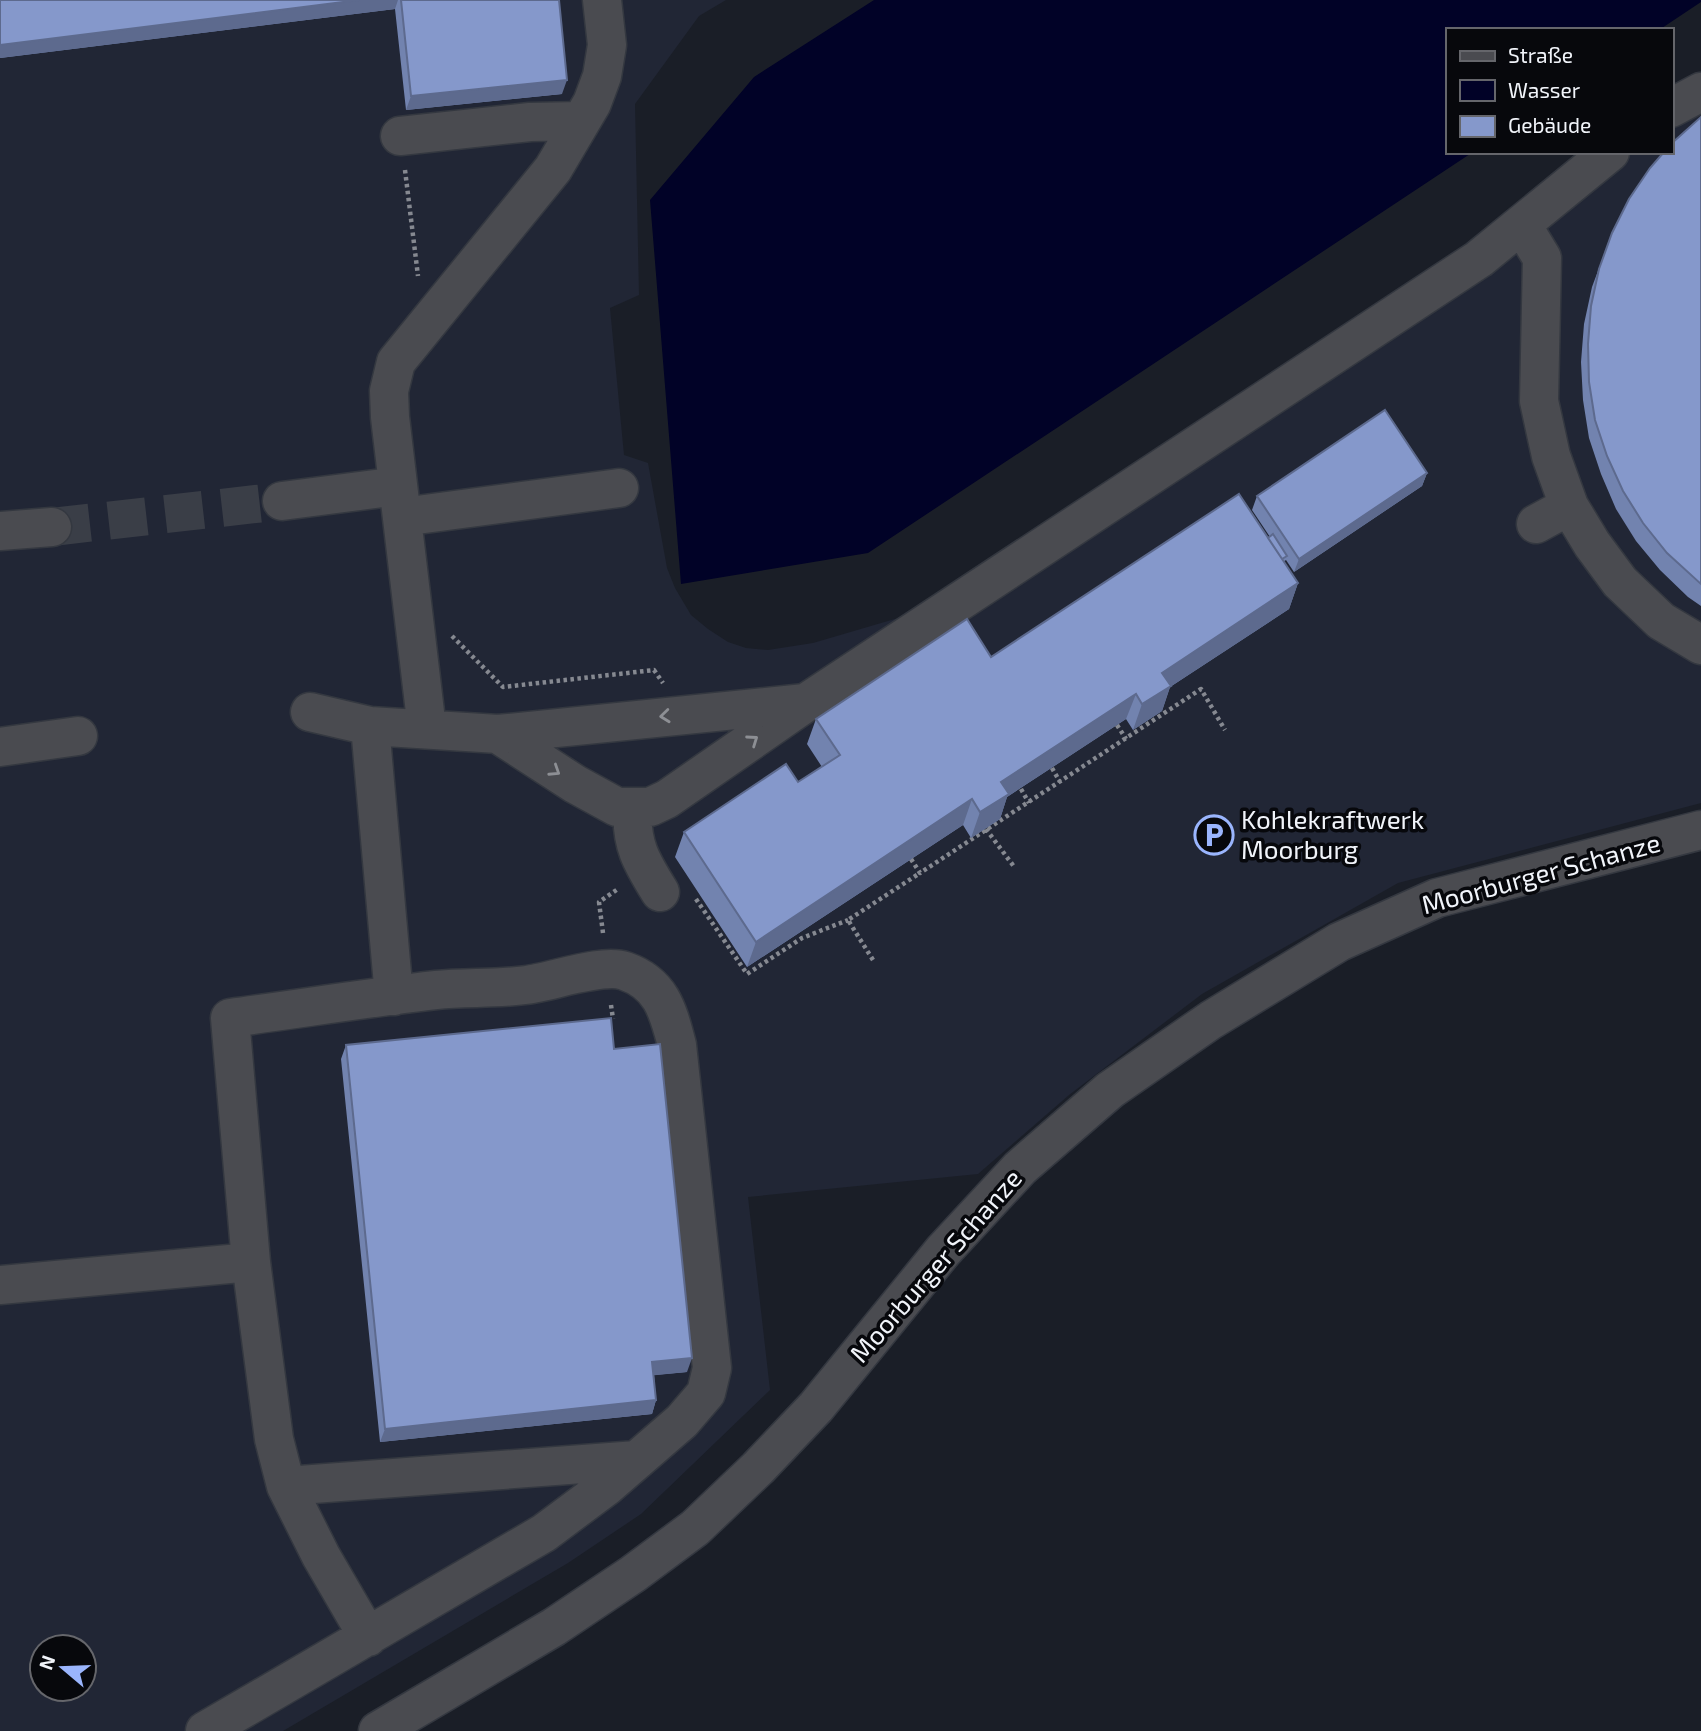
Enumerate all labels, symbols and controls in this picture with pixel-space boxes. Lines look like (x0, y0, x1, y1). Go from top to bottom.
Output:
legend (1446, 28, 1673, 154)
text: Straße (1508, 42, 1573, 67)
text: Wasser (1508, 77, 1581, 102)
text: Gebäude (1508, 112, 1591, 137)
one-way arrow (660, 708, 671, 723)
one-way arrow (745, 736, 758, 748)
one-way arrow (547, 763, 560, 775)
place label: Kohlekraftwerk Moorburg (1241, 803, 1424, 864)
parking icon: Kohlekraftwerk Moorburg (1193, 814, 1235, 856)
street label: Moorburger Schanze (1418, 826, 1663, 919)
street label: Moorburger Schanze (843, 1162, 1027, 1368)
north arrow (28, 1633, 98, 1703)
text: N (33, 1652, 60, 1673)

